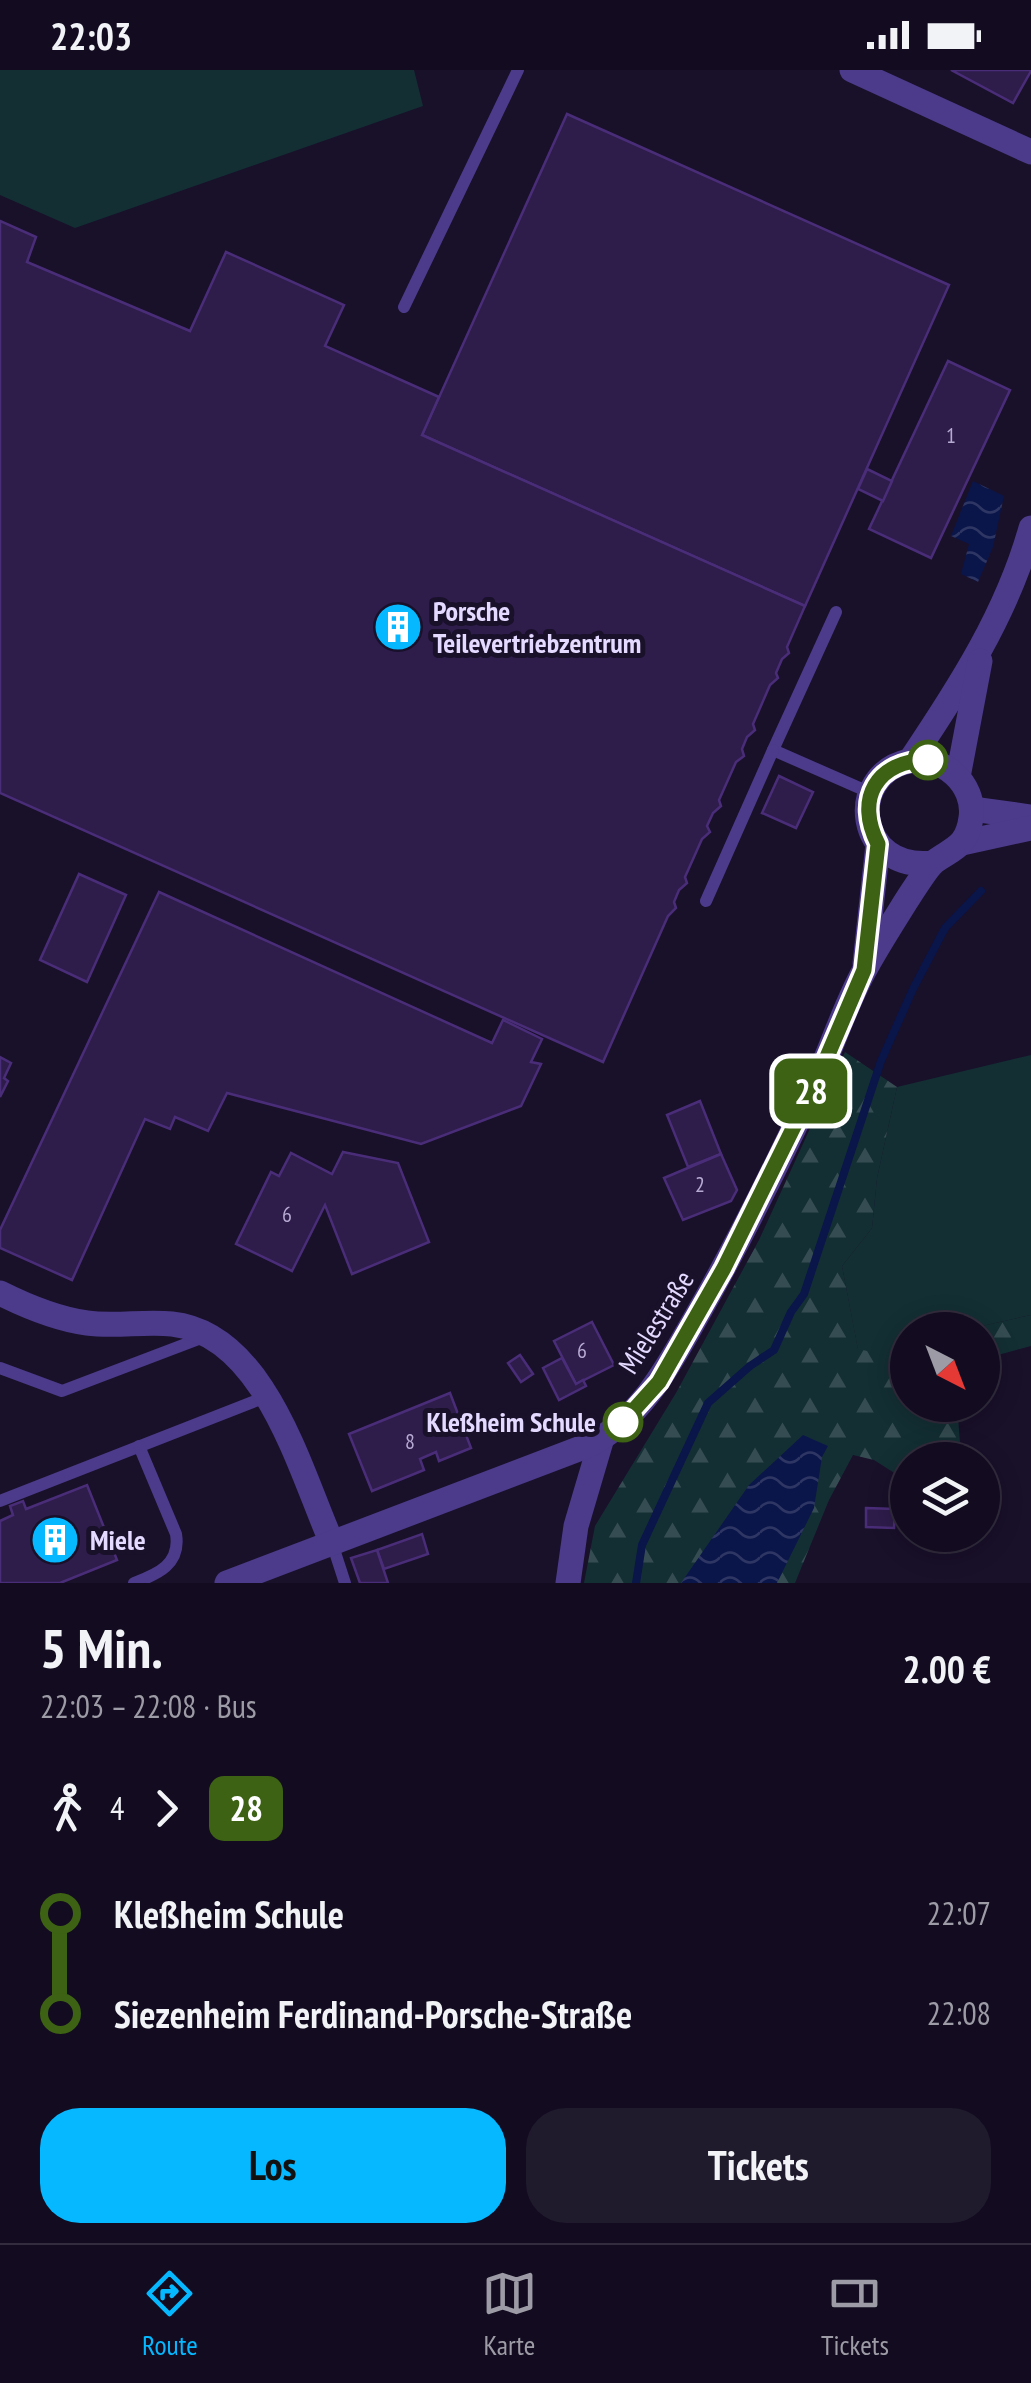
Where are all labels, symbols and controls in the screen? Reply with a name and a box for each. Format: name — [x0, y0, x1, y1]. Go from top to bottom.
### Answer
text: 22:03 — [50, 11, 132, 60]
house number: 1 — [946, 421, 956, 449]
place label: Porsche Teilevertriebzentrum — [433, 592, 641, 661]
building icon: Porsche Teilevertriebzentrum — [372, 601, 424, 653]
unlabelled marker — [909, 741, 947, 779]
line badge: 28 — [766, 1058, 856, 1124]
text: 28 — [794, 1068, 828, 1114]
house number: 2 — [695, 1170, 705, 1198]
house number: 6 — [282, 1200, 292, 1228]
street label: Mielestraße — [609, 1263, 702, 1380]
north arrow — [890, 1312, 1000, 1422]
map controls — [890, 1312, 1000, 1552]
house number: 6 — [577, 1336, 587, 1364]
place label: Kleßheim Schule — [427, 1403, 596, 1440]
marker: Kleßheim Schule — [604, 1403, 642, 1441]
house number: 8 — [405, 1427, 415, 1455]
button: layers — [890, 1442, 1000, 1552]
building icon: Miele — [29, 1514, 81, 1566]
place label: Miele — [90, 1521, 146, 1558]
text: 5 Min. — [40, 1612, 163, 1683]
text: 2.00 € — [902, 1644, 991, 1693]
text: 22:03 – 22:08 · Bus — [40, 1685, 257, 1727]
icon: walk — [40, 1781, 95, 1836]
icon: forward — [139, 1781, 194, 1836]
text: 28 — [229, 1785, 263, 1831]
text: 4 — [110, 1787, 124, 1829]
text: Kleßheim Schule — [114, 1889, 344, 1938]
text: 22:07 — [927, 1892, 991, 1934]
text: Siezenheim Ferdinand-Porsche-Straße — [114, 1989, 632, 2038]
text: 22:08 — [927, 1992, 991, 2034]
button: Los — [40, 2108, 506, 2223]
button: Tickets — [526, 2108, 991, 2223]
tab: Route — [142, 2266, 198, 2363]
tab: Karte — [482, 2266, 537, 2363]
tab: Tickets — [821, 2266, 889, 2363]

